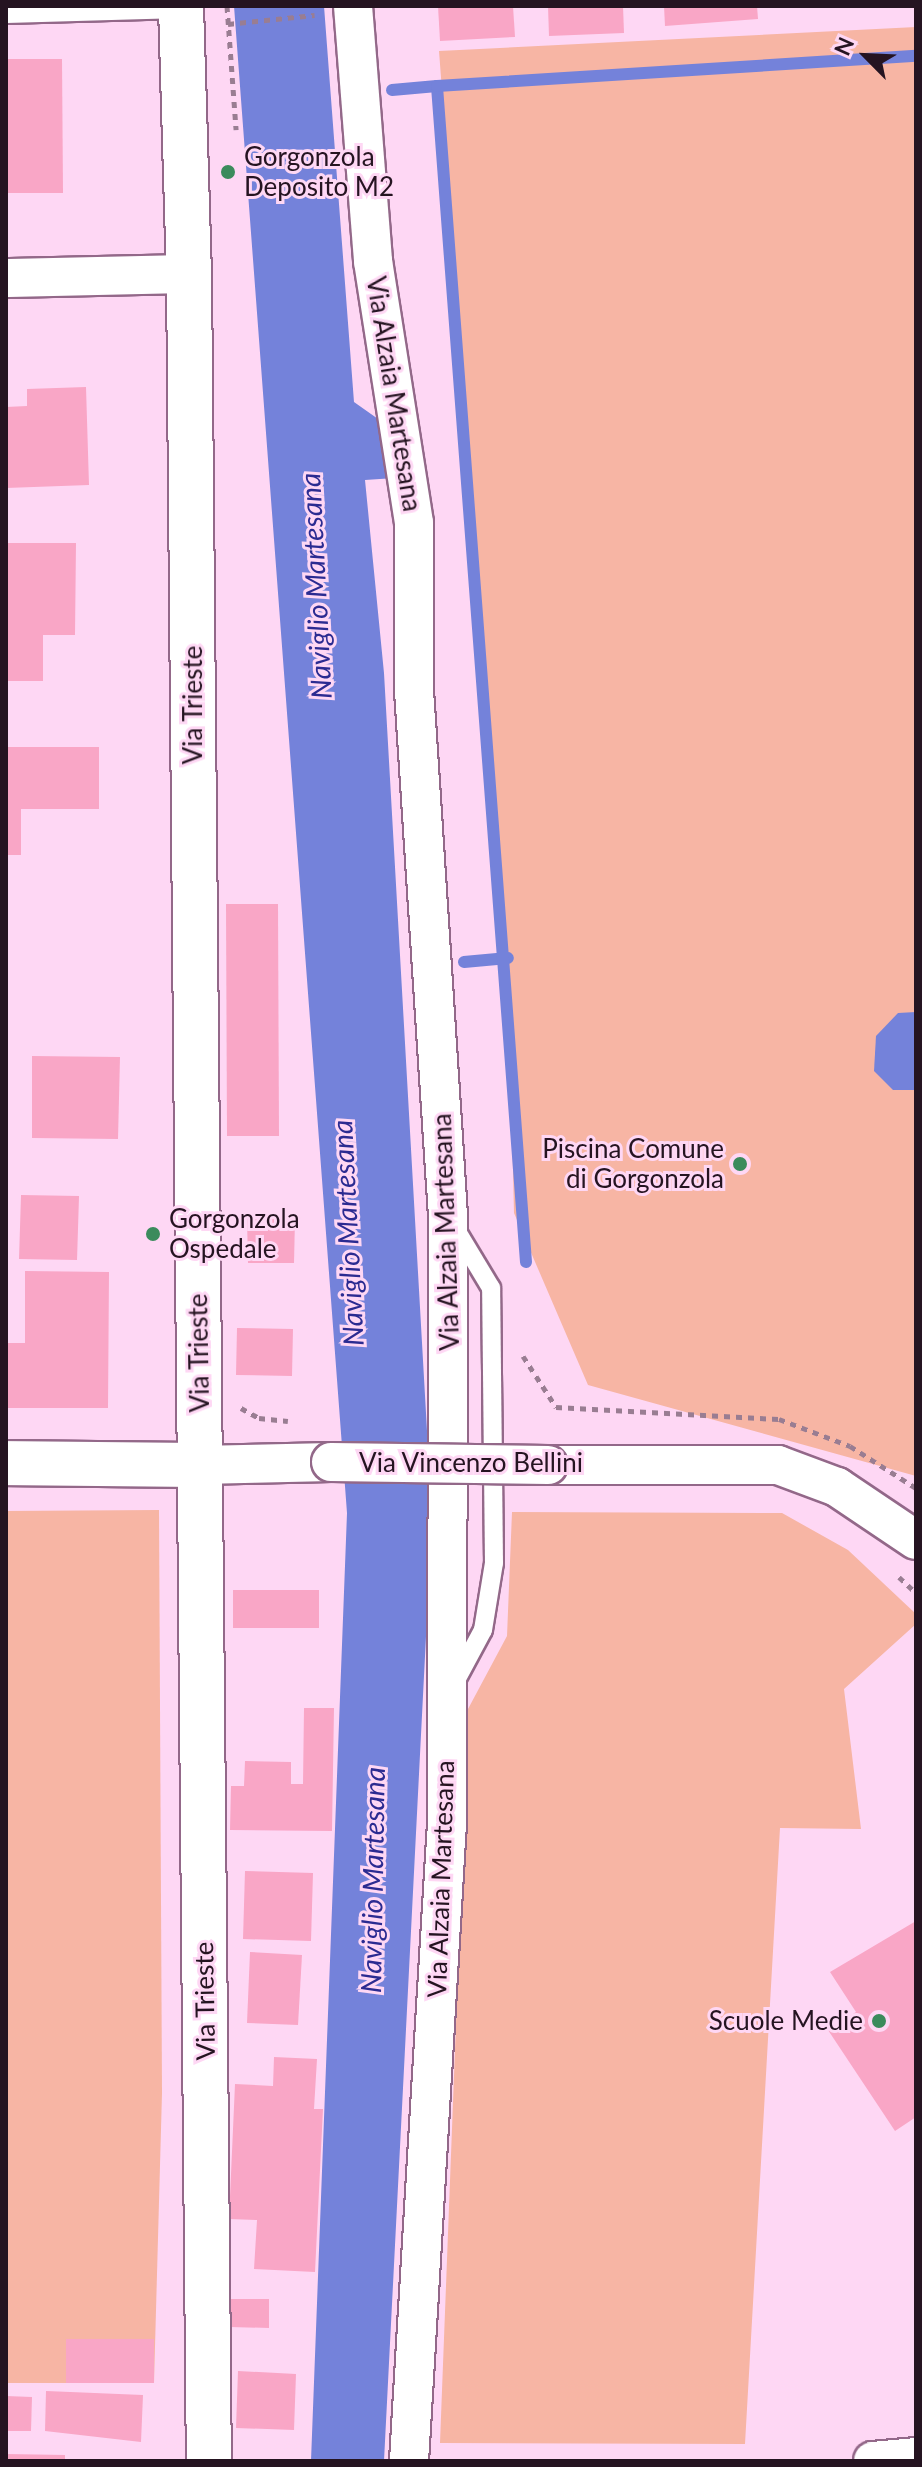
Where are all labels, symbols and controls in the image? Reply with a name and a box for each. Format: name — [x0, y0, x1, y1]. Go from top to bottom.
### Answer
north arrow — [826, 16, 906, 96]
text: N — [828, 33, 859, 59]
place label: Gorgonzola Deposito M2 — [244, 141, 394, 202]
marker: Gorgonzola Deposito M2 — [219, 163, 237, 181]
street label: Via Alzaia Martesana — [360, 274, 428, 514]
water label: Naviglio Martesana — [292, 472, 338, 700]
street label: Via Trieste — [177, 645, 209, 765]
street label: Via Alzaia Martesana — [426, 1112, 466, 1352]
water label: Naviglio Martesana — [324, 1119, 370, 1347]
place label: Piscina Comune di Gorgonzola — [542, 1133, 724, 1194]
marker: Piscina Comune di Gorgonzola — [731, 1155, 749, 1173]
place label: Gorgonzola Ospedale — [169, 1203, 300, 1264]
marker: Gorgonzola Ospedale — [144, 1225, 162, 1243]
street label: Via Trieste — [182, 1293, 216, 1413]
street label: Via Vincenzo Bellini — [359, 1447, 583, 1479]
street label: Via Alzaia Martesana — [421, 1759, 461, 1999]
water label: Naviglio Martesana — [353, 1767, 391, 1993]
street label: Via Trieste — [188, 1941, 222, 2061]
place label: Scuole Medie — [709, 2005, 863, 2037]
marker: Scuole Medie — [870, 2012, 888, 2030]

